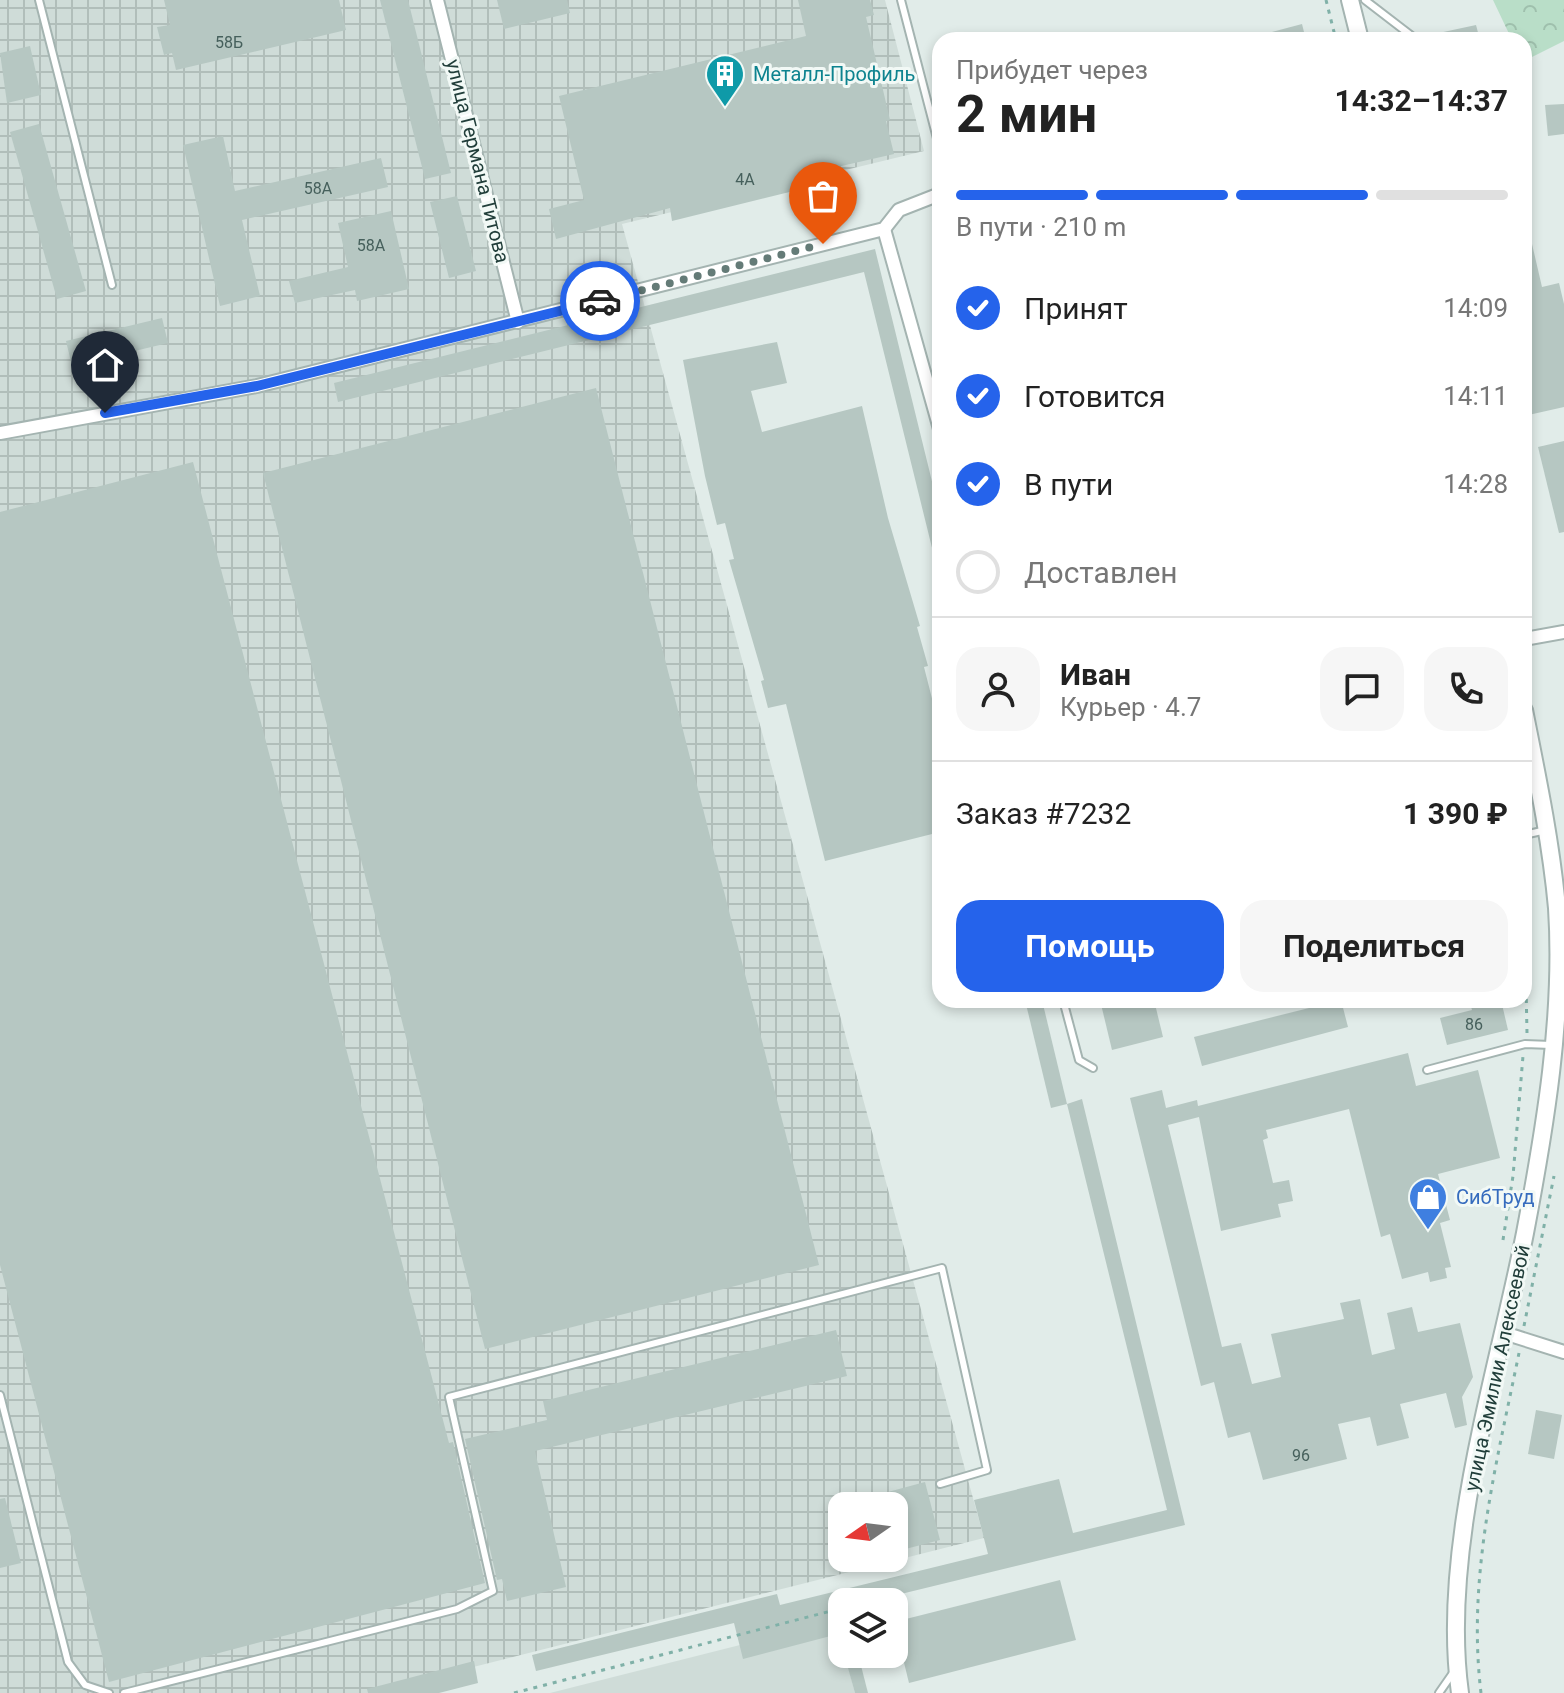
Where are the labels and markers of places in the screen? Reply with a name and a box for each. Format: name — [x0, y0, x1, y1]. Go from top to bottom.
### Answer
building icon: Металл-Профиль — [704, 53, 746, 108]
place label: Металл-Профиль — [753, 62, 915, 86]
pin — [789, 162, 857, 244]
pin — [71, 331, 139, 413]
shop icon: СибТруд — [1407, 1176, 1449, 1231]
place label: СибТруд — [1456, 1185, 1535, 1209]

